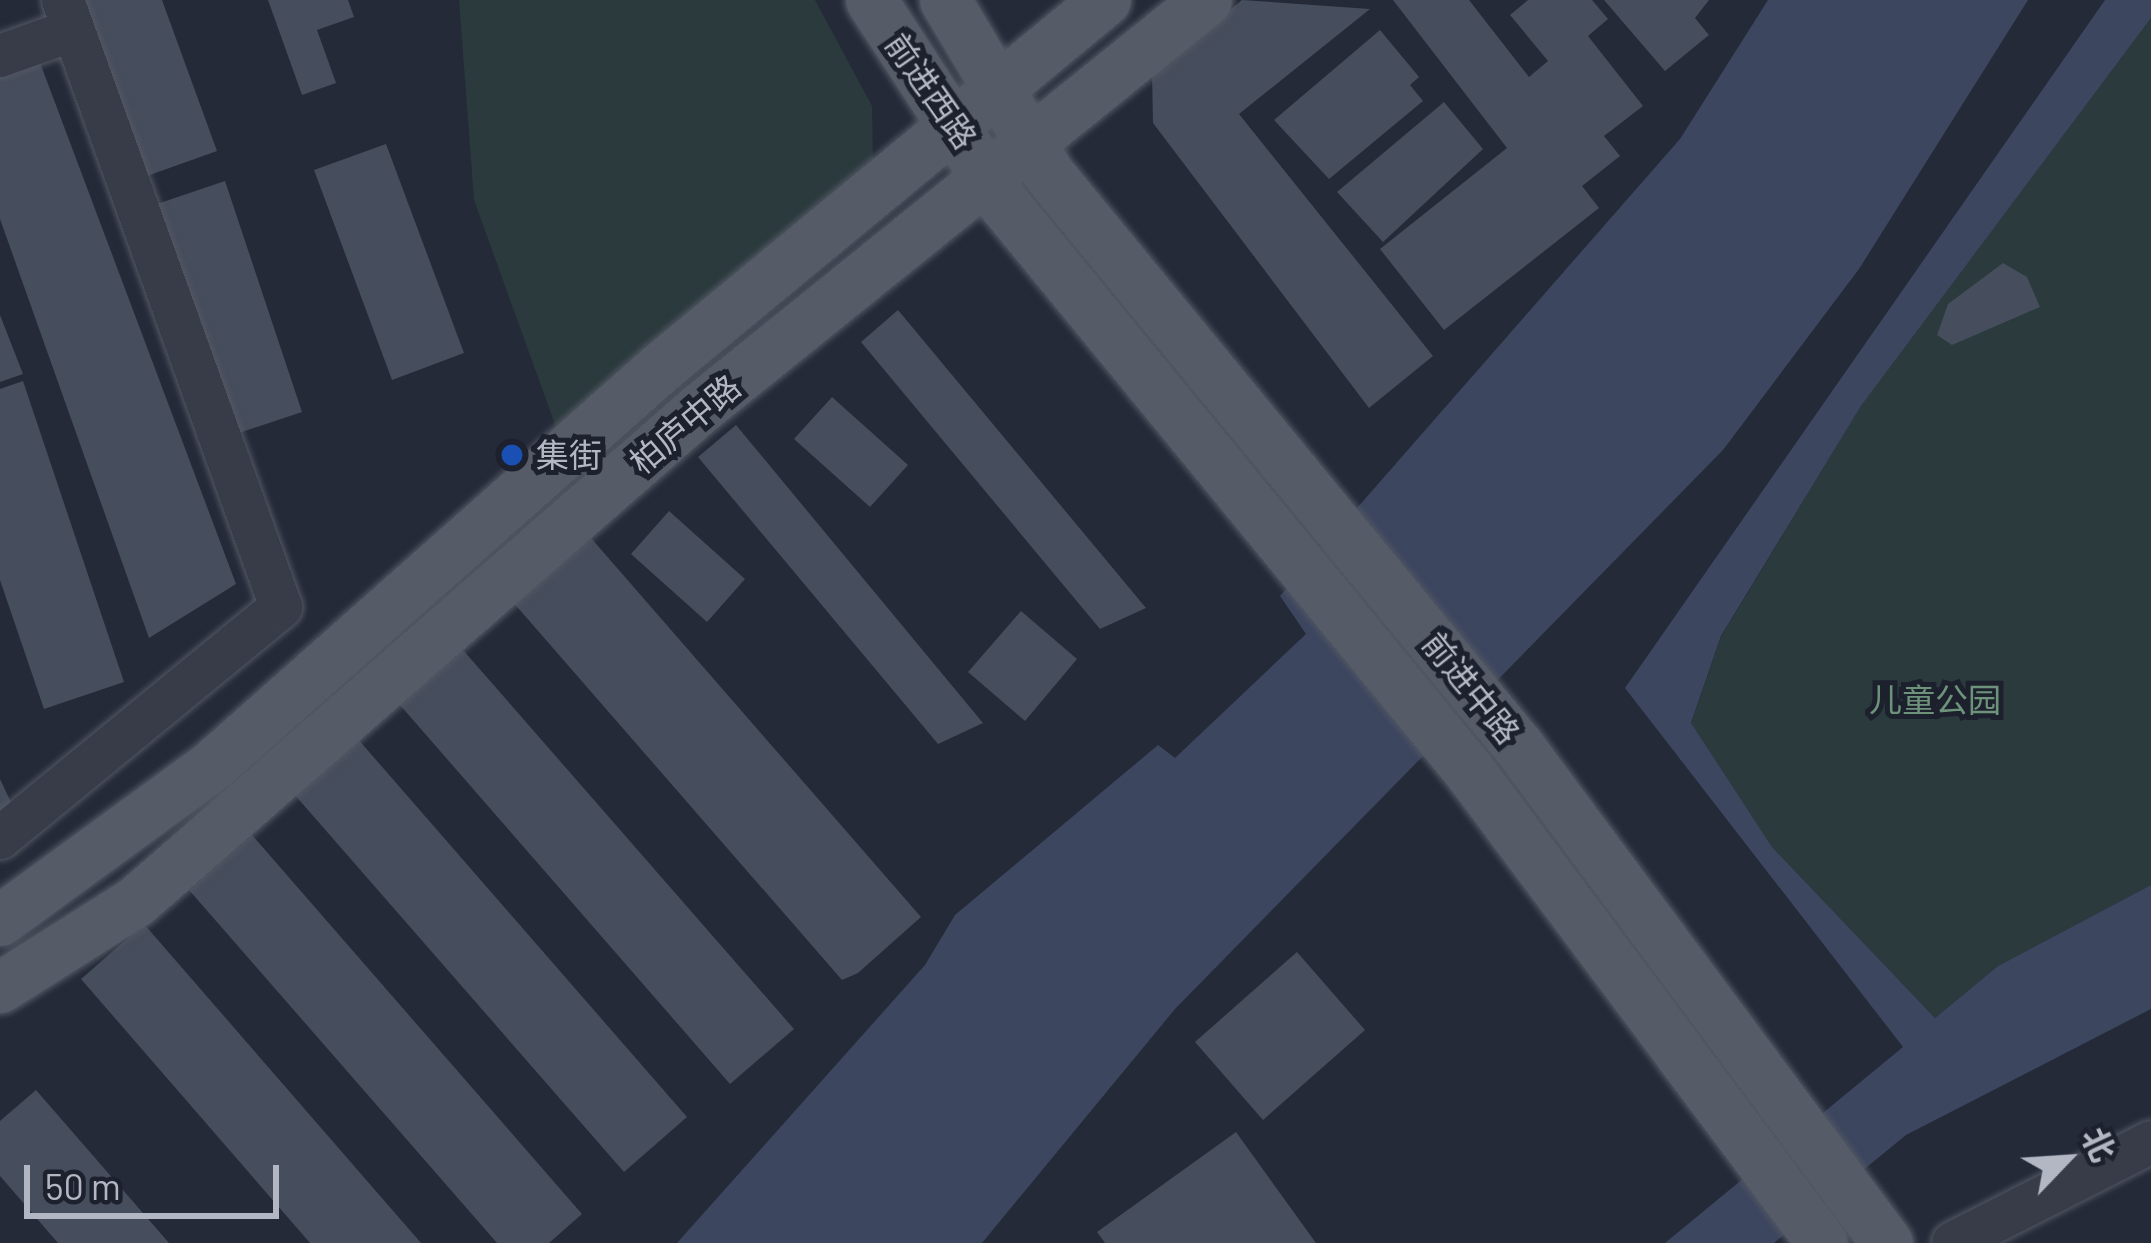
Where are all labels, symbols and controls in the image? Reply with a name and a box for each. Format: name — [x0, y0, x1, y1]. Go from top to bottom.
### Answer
street label: 前进西路 — [877, 26, 985, 156]
street label: 柏庐中路 — [622, 366, 748, 482]
place label: 集街 — [536, 435, 602, 475]
marker: 集街 — [499, 442, 525, 468]
street label: 前进中路 — [1414, 624, 1528, 752]
park label: 儿童公园 — [1869, 680, 2001, 720]
north arrow — [2007, 1099, 2127, 1219]
text: 北 — [2075, 1120, 2125, 1167]
scale bar — [30, 1141, 285, 1215]
text: 50 m — [45, 1164, 121, 1207]

